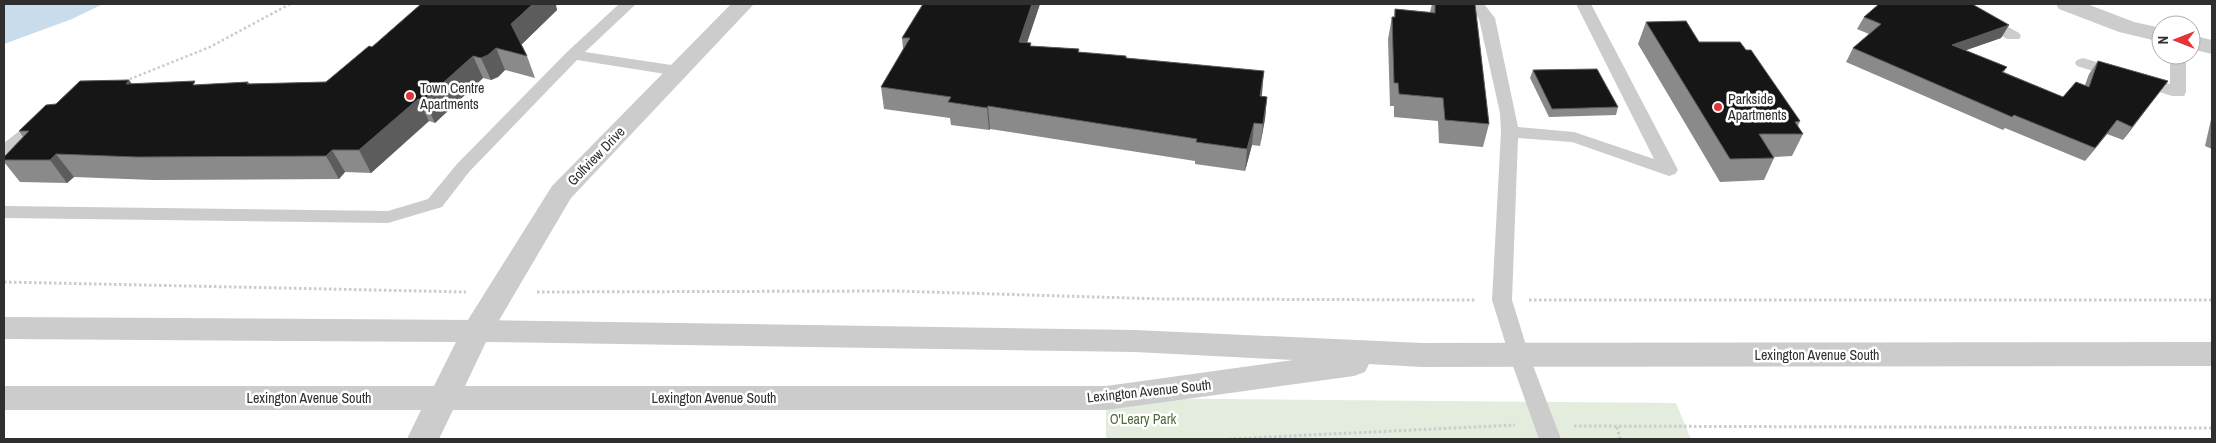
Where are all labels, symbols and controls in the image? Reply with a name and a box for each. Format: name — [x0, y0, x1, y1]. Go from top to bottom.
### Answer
north arrow — [2151, 15, 2201, 65]
text: N — [2154, 36, 2172, 44]
place label: Town Centre Apartments — [419, 79, 484, 113]
marker: Town Centre Apartments — [404, 90, 416, 102]
place label: Parkside Apartments — [1727, 90, 1787, 124]
marker: Parkside Apartments — [1712, 101, 1724, 113]
street label: Golfview Drive — [563, 123, 629, 189]
street label: Lexington Avenue South — [1755, 346, 1879, 364]
street label: Lexington Avenue South — [1086, 376, 1212, 406]
street label: Lexington Avenue South — [247, 389, 371, 407]
street label: Lexington Avenue South — [652, 389, 776, 407]
park label: O'Leary Park — [1110, 410, 1177, 428]

